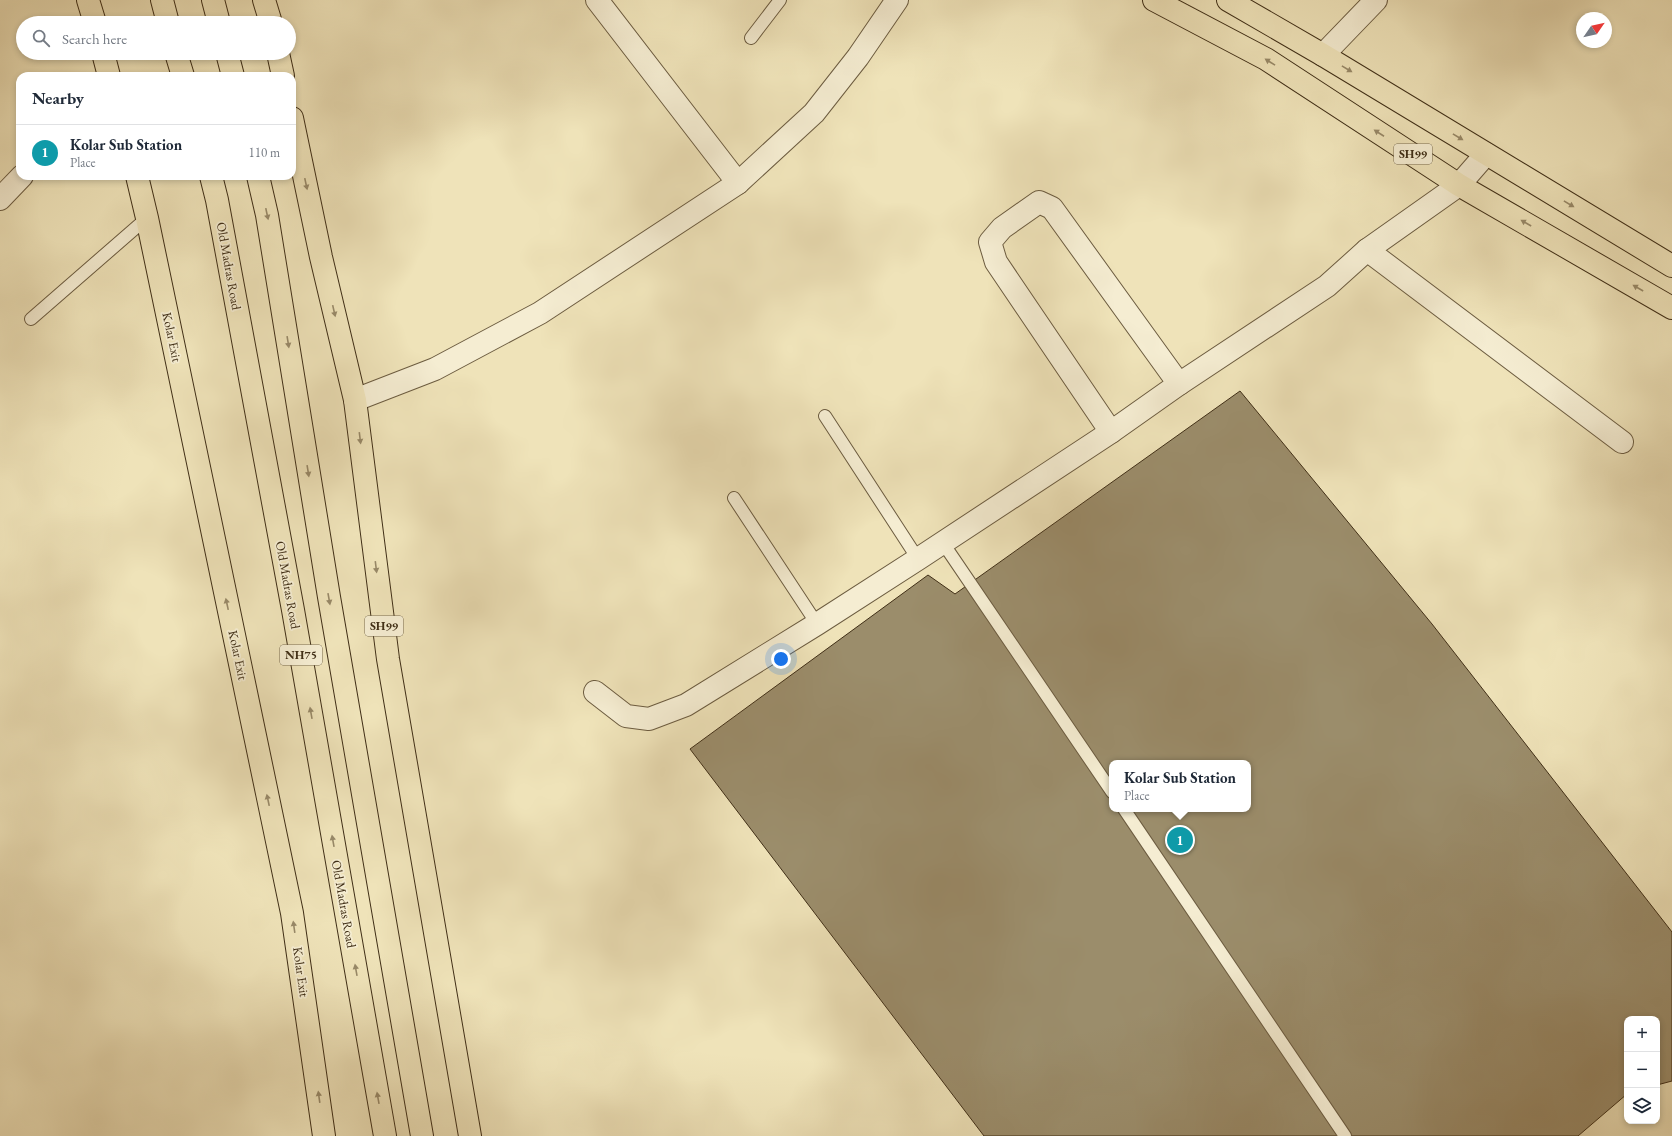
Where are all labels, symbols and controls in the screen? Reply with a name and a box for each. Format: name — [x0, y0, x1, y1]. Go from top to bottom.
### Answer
north arrow — [1576, 12, 1612, 48]
search box — [16, 16, 296, 60]
icon: search — [30, 27, 52, 49]
text: Search here — [62, 29, 127, 48]
one-way arrow — [1265, 58, 1276, 66]
one-way arrow — [1341, 66, 1353, 73]
text: Nearby — [32, 87, 84, 109]
one-way arrow — [1374, 129, 1385, 136]
one-way arrow — [1452, 133, 1464, 140]
text: Kolar Sub Station — [70, 135, 182, 154]
text: 1 — [42, 144, 48, 161]
text: 110 m — [249, 144, 280, 161]
road number: SH99 — [1394, 144, 1432, 164]
text: Place — [70, 154, 96, 171]
one-way arrow — [303, 178, 309, 190]
one-way arrow — [1563, 201, 1575, 208]
one-way arrow — [264, 208, 270, 220]
one-way arrow — [1520, 220, 1532, 227]
street label: Old Madras Road — [213, 221, 245, 312]
one-way arrow — [1632, 285, 1644, 292]
one-way arrow — [331, 305, 337, 317]
street label: Kolar Exit — [158, 311, 186, 363]
one-way arrow — [285, 336, 291, 348]
one-way arrow — [357, 432, 363, 444]
one-way arrow — [306, 464, 312, 477]
street label: Old Madras Road — [272, 540, 304, 631]
one-way arrow — [373, 561, 379, 573]
one-way arrow — [326, 593, 332, 605]
one-way arrow — [224, 598, 230, 610]
road number: SH99 — [365, 616, 403, 636]
street label: Kolar Exit — [224, 629, 252, 681]
road number: NH75 — [280, 645, 322, 665]
your location — [771, 649, 791, 669]
one-way arrow — [308, 707, 314, 720]
popup — [1109, 760, 1251, 812]
text: Kolar Sub Station — [1124, 768, 1236, 787]
text: Place — [1124, 787, 1150, 804]
one-way arrow — [265, 794, 271, 806]
pin: 1 — [1167, 825, 1193, 855]
one-way arrow — [330, 835, 336, 848]
street label: Old Madras Road — [328, 859, 360, 950]
one-way arrow — [291, 921, 297, 933]
street label: Kolar Exit — [289, 946, 313, 998]
one-way arrow — [353, 963, 359, 976]
map controls — [1624, 1016, 1660, 1124]
button: + — [1624, 1016, 1660, 1052]
button: − — [1624, 1052, 1660, 1088]
button: layers — [1624, 1088, 1660, 1124]
one-way arrow — [316, 1091, 322, 1103]
one-way arrow — [375, 1091, 381, 1104]

